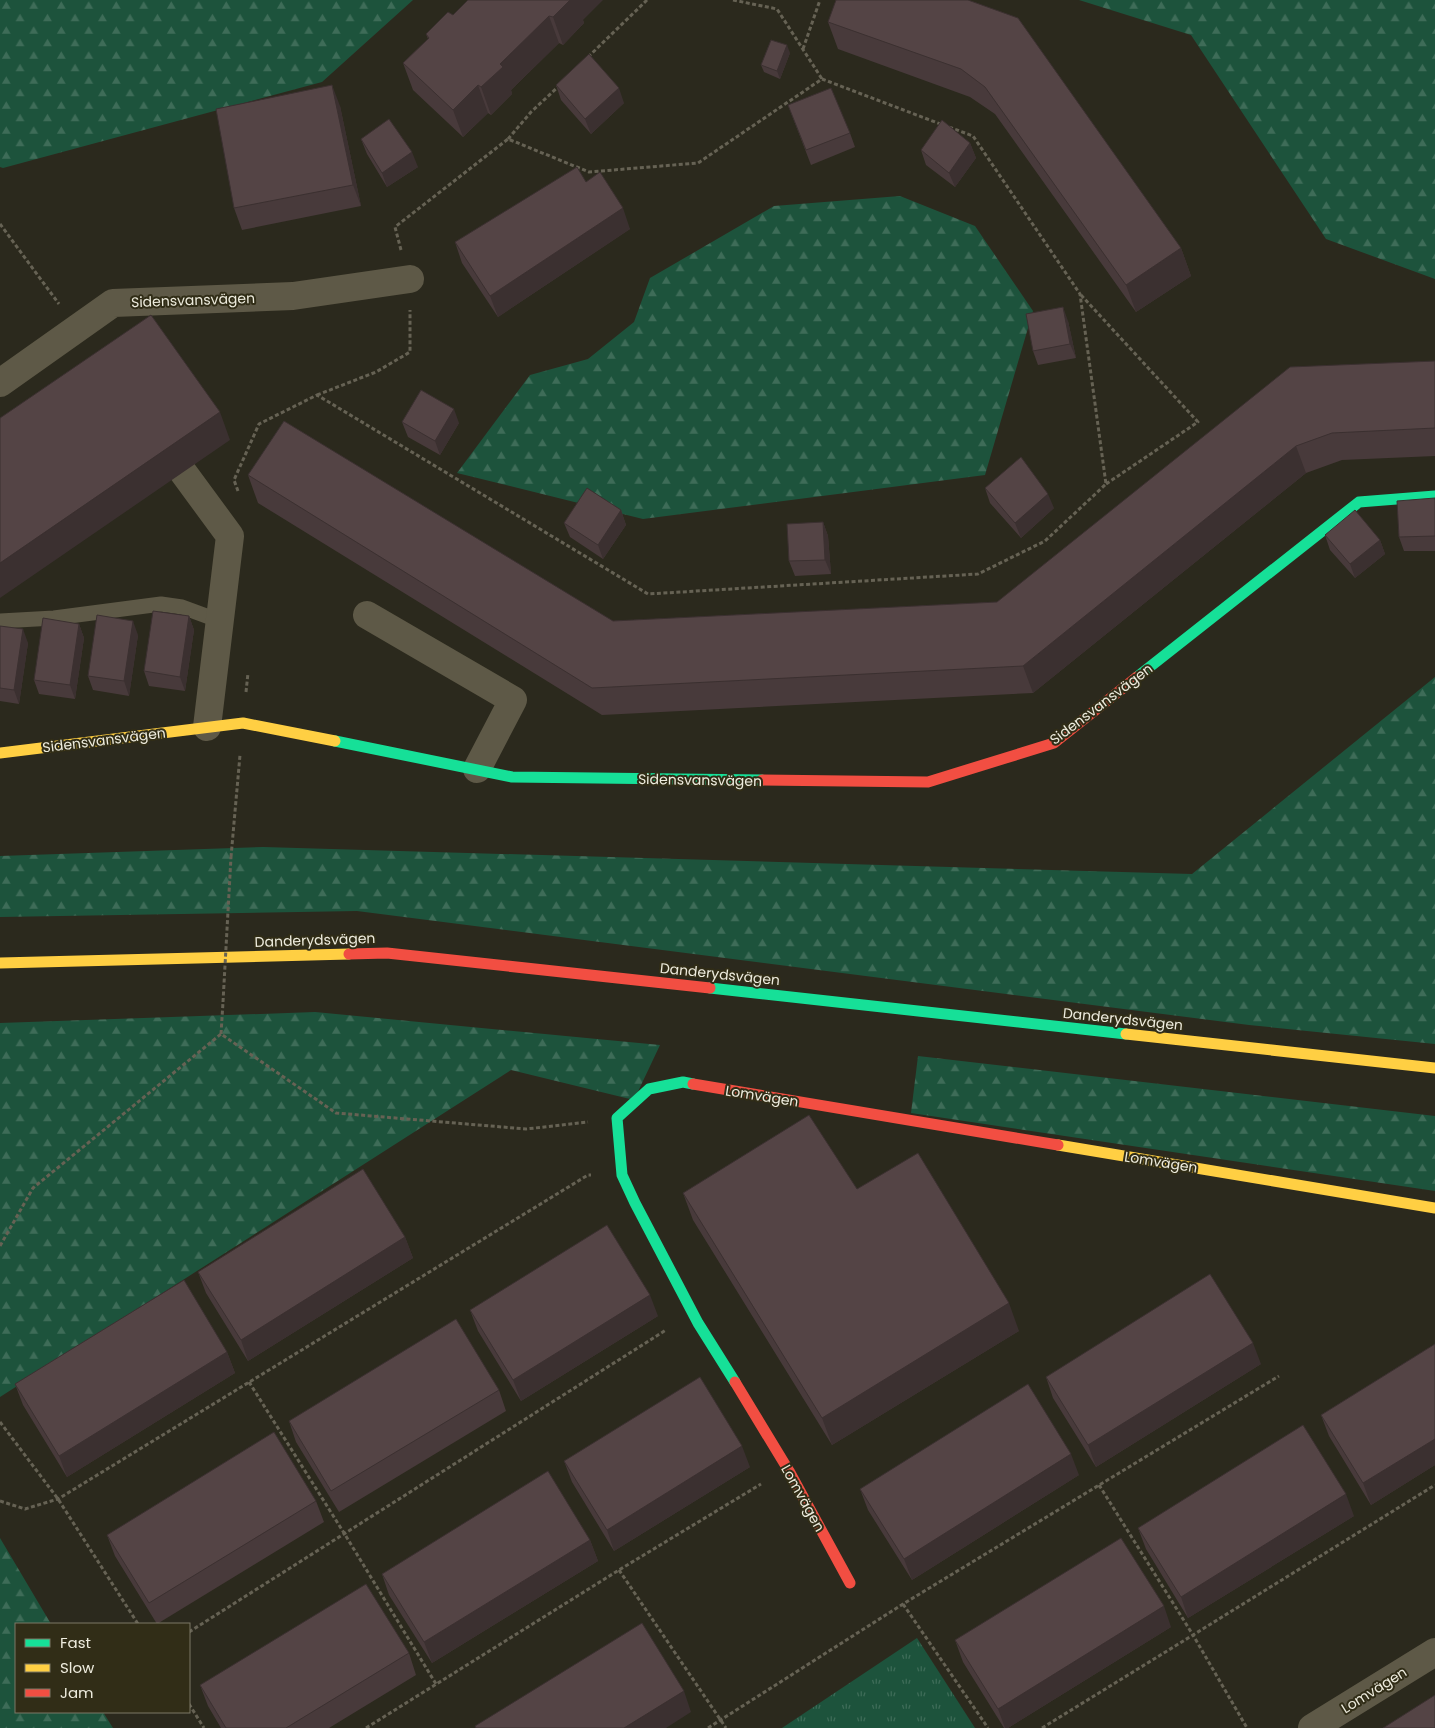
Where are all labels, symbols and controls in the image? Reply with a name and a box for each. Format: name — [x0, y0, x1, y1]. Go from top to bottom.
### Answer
street label: Sidensvansvägen — [131, 288, 255, 312]
street label: Sidensvansvägen — [1045, 659, 1157, 749]
street label: Sidensvansvägen — [41, 723, 167, 757]
street label: Sidensvansvägen — [638, 769, 762, 791]
street label: Danderydsvägen — [254, 928, 376, 952]
street label: Danderydsvägen — [659, 958, 781, 990]
street label: Danderydsvägen — [1062, 1003, 1184, 1035]
street label: Lomvägen — [724, 1080, 800, 1112]
street label: Lomvägen — [1123, 1146, 1199, 1178]
street label: Lomvägen — [776, 1461, 830, 1535]
legend — [15, 1623, 190, 1713]
text: Fast — [60, 1632, 91, 1653]
text: Slow — [60, 1657, 95, 1678]
street label: Lomvägen — [1337, 1662, 1411, 1718]
text: Jam — [60, 1682, 94, 1703]

